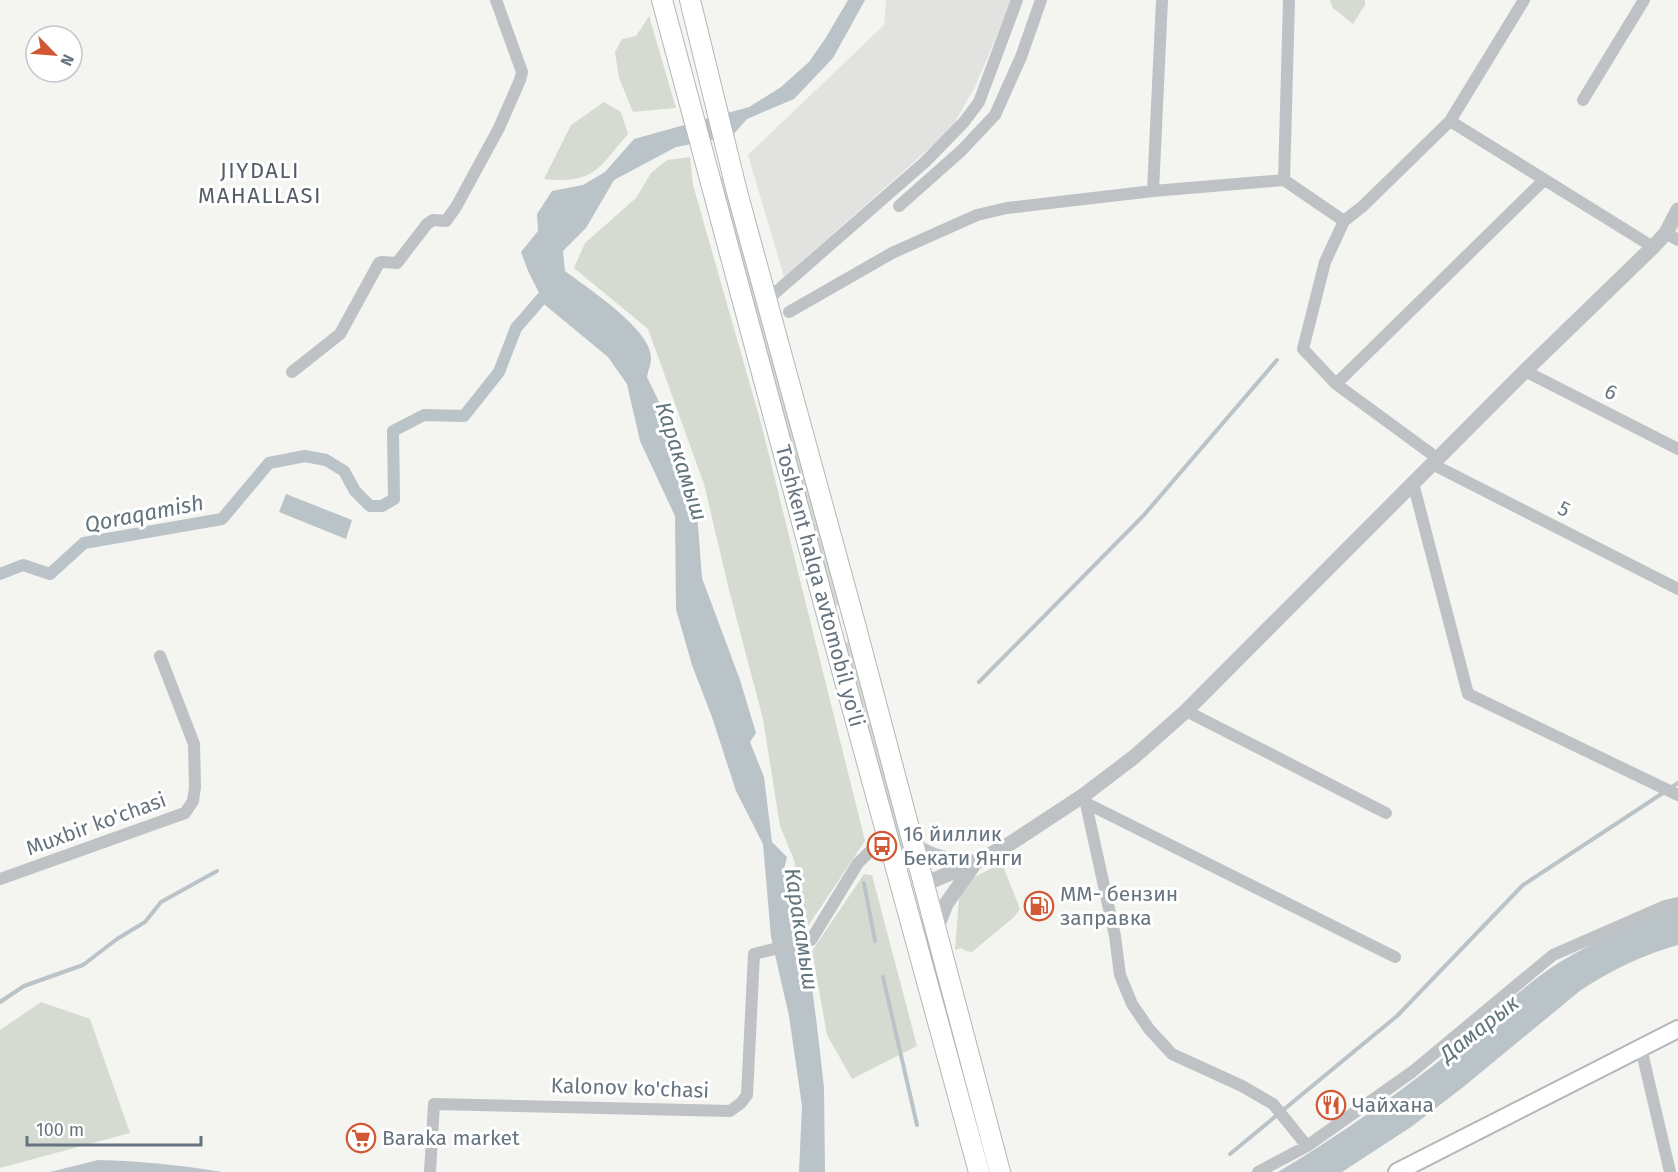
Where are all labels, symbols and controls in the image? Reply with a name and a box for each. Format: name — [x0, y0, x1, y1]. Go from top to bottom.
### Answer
north arrow — [24, 24, 84, 84]
text: N — [56, 51, 78, 69]
district label: JIYDALI MAHALLASI — [198, 157, 322, 209]
street label: 6 — [1600, 378, 1622, 406]
water label: Каракамыш — [650, 398, 713, 524]
street label: Toshkent halqa avtomobil yo'li — [770, 442, 870, 730]
water label: Qoraqamish — [82, 489, 206, 538]
street label: 5 — [1553, 495, 1575, 523]
street label: Muxbir ko'chasi — [22, 787, 170, 861]
place label: 16 йиллик Бекати Янги — [903, 821, 1023, 871]
bus stop icon: 16 йиллик Бекати Янги — [866, 830, 898, 862]
water label: Каракамыш — [778, 866, 825, 992]
place label: ММ- бензин заправка — [1060, 881, 1178, 931]
fuel station icon: ММ- бензин заправка — [1023, 890, 1055, 922]
water label: Дамарык — [1433, 989, 1525, 1069]
street label: Kalonov ko'chasi — [550, 1072, 710, 1104]
restaurant icon: Чайхана — [1315, 1089, 1347, 1121]
place label: Чайхана — [1352, 1092, 1434, 1118]
scale bar — [27, 1109, 201, 1147]
text: 100 m — [36, 1119, 84, 1141]
supermarket icon: Baraka market — [345, 1122, 377, 1154]
place label: Baraka market — [382, 1125, 520, 1151]

